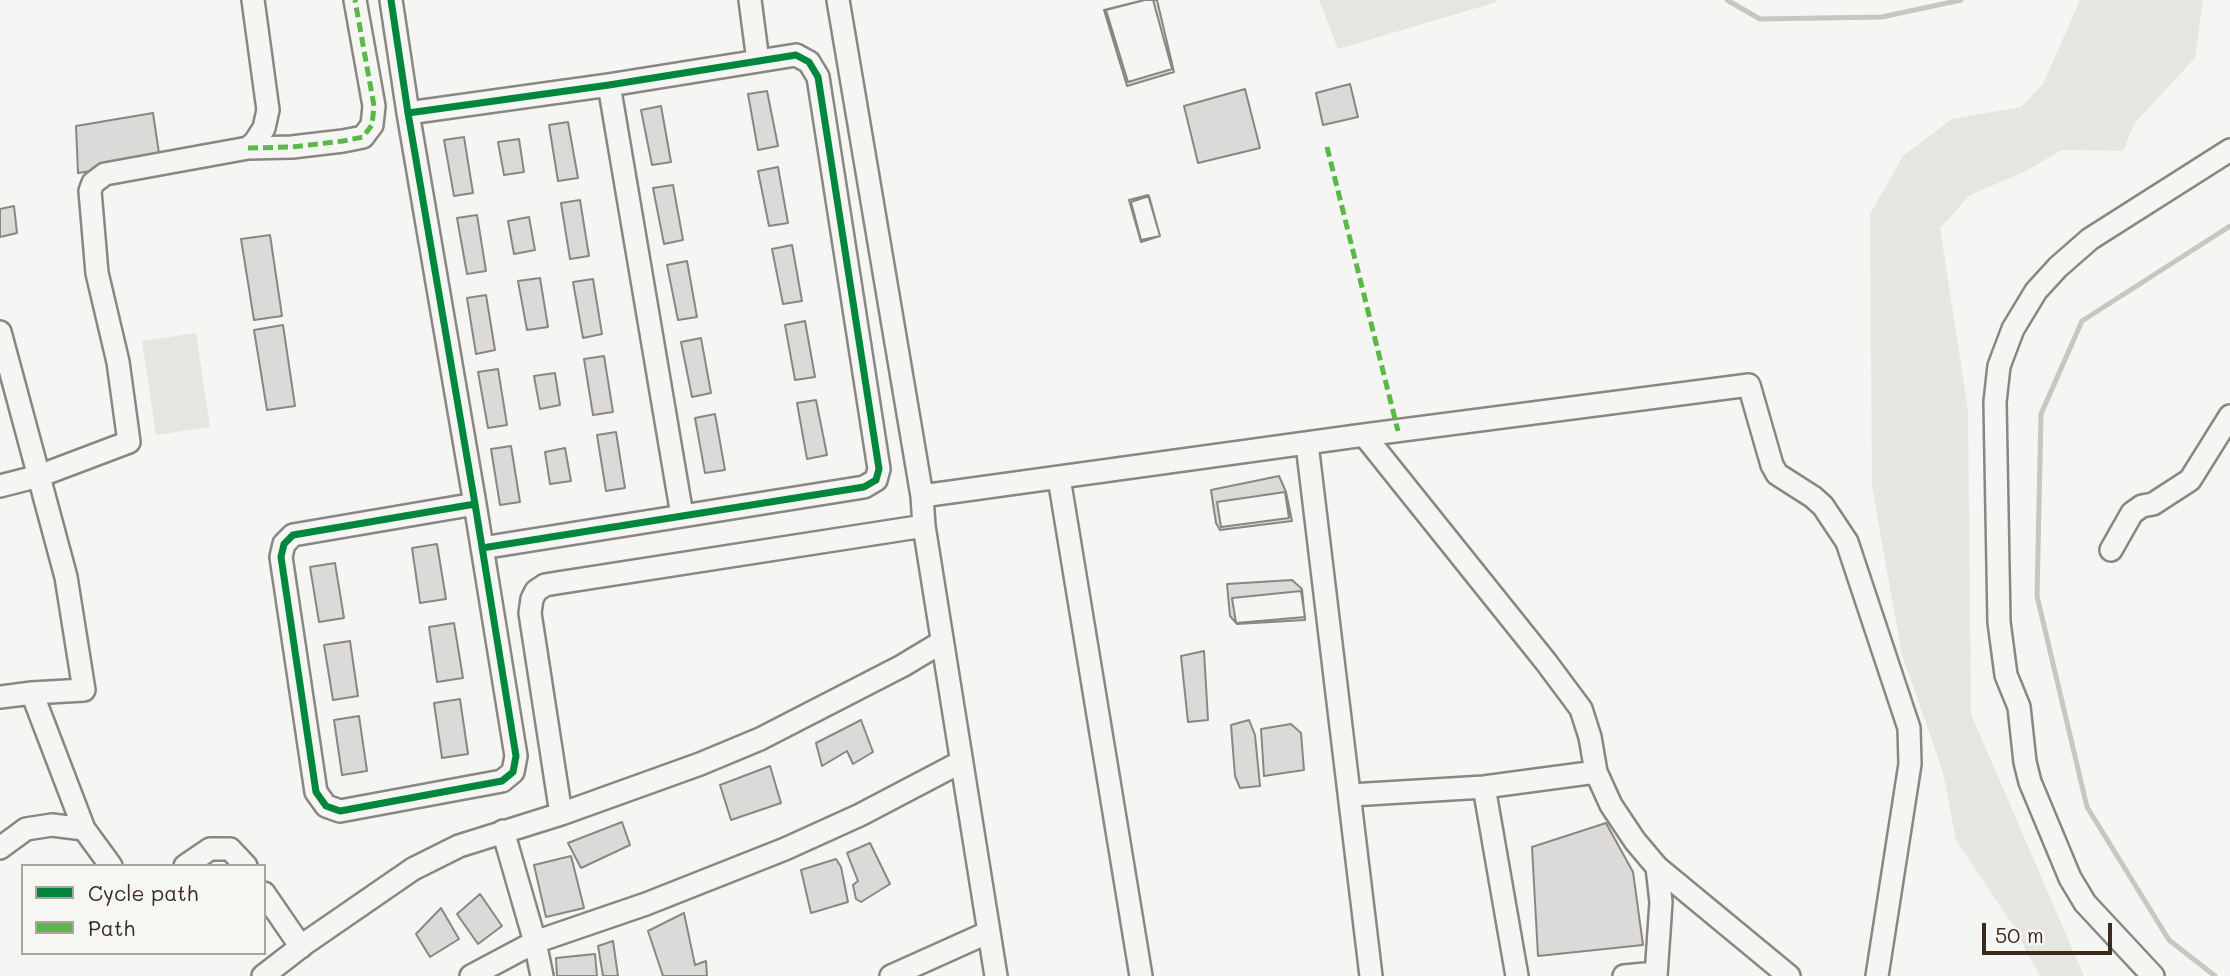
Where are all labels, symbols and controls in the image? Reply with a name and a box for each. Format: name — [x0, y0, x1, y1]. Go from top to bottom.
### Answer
legend — [21, 864, 266, 955]
text: Cycle path — [88, 879, 198, 906]
scale bar — [1985, 909, 2114, 953]
text: Path — [88, 914, 135, 941]
text: 50 m — [1995, 921, 2044, 948]

